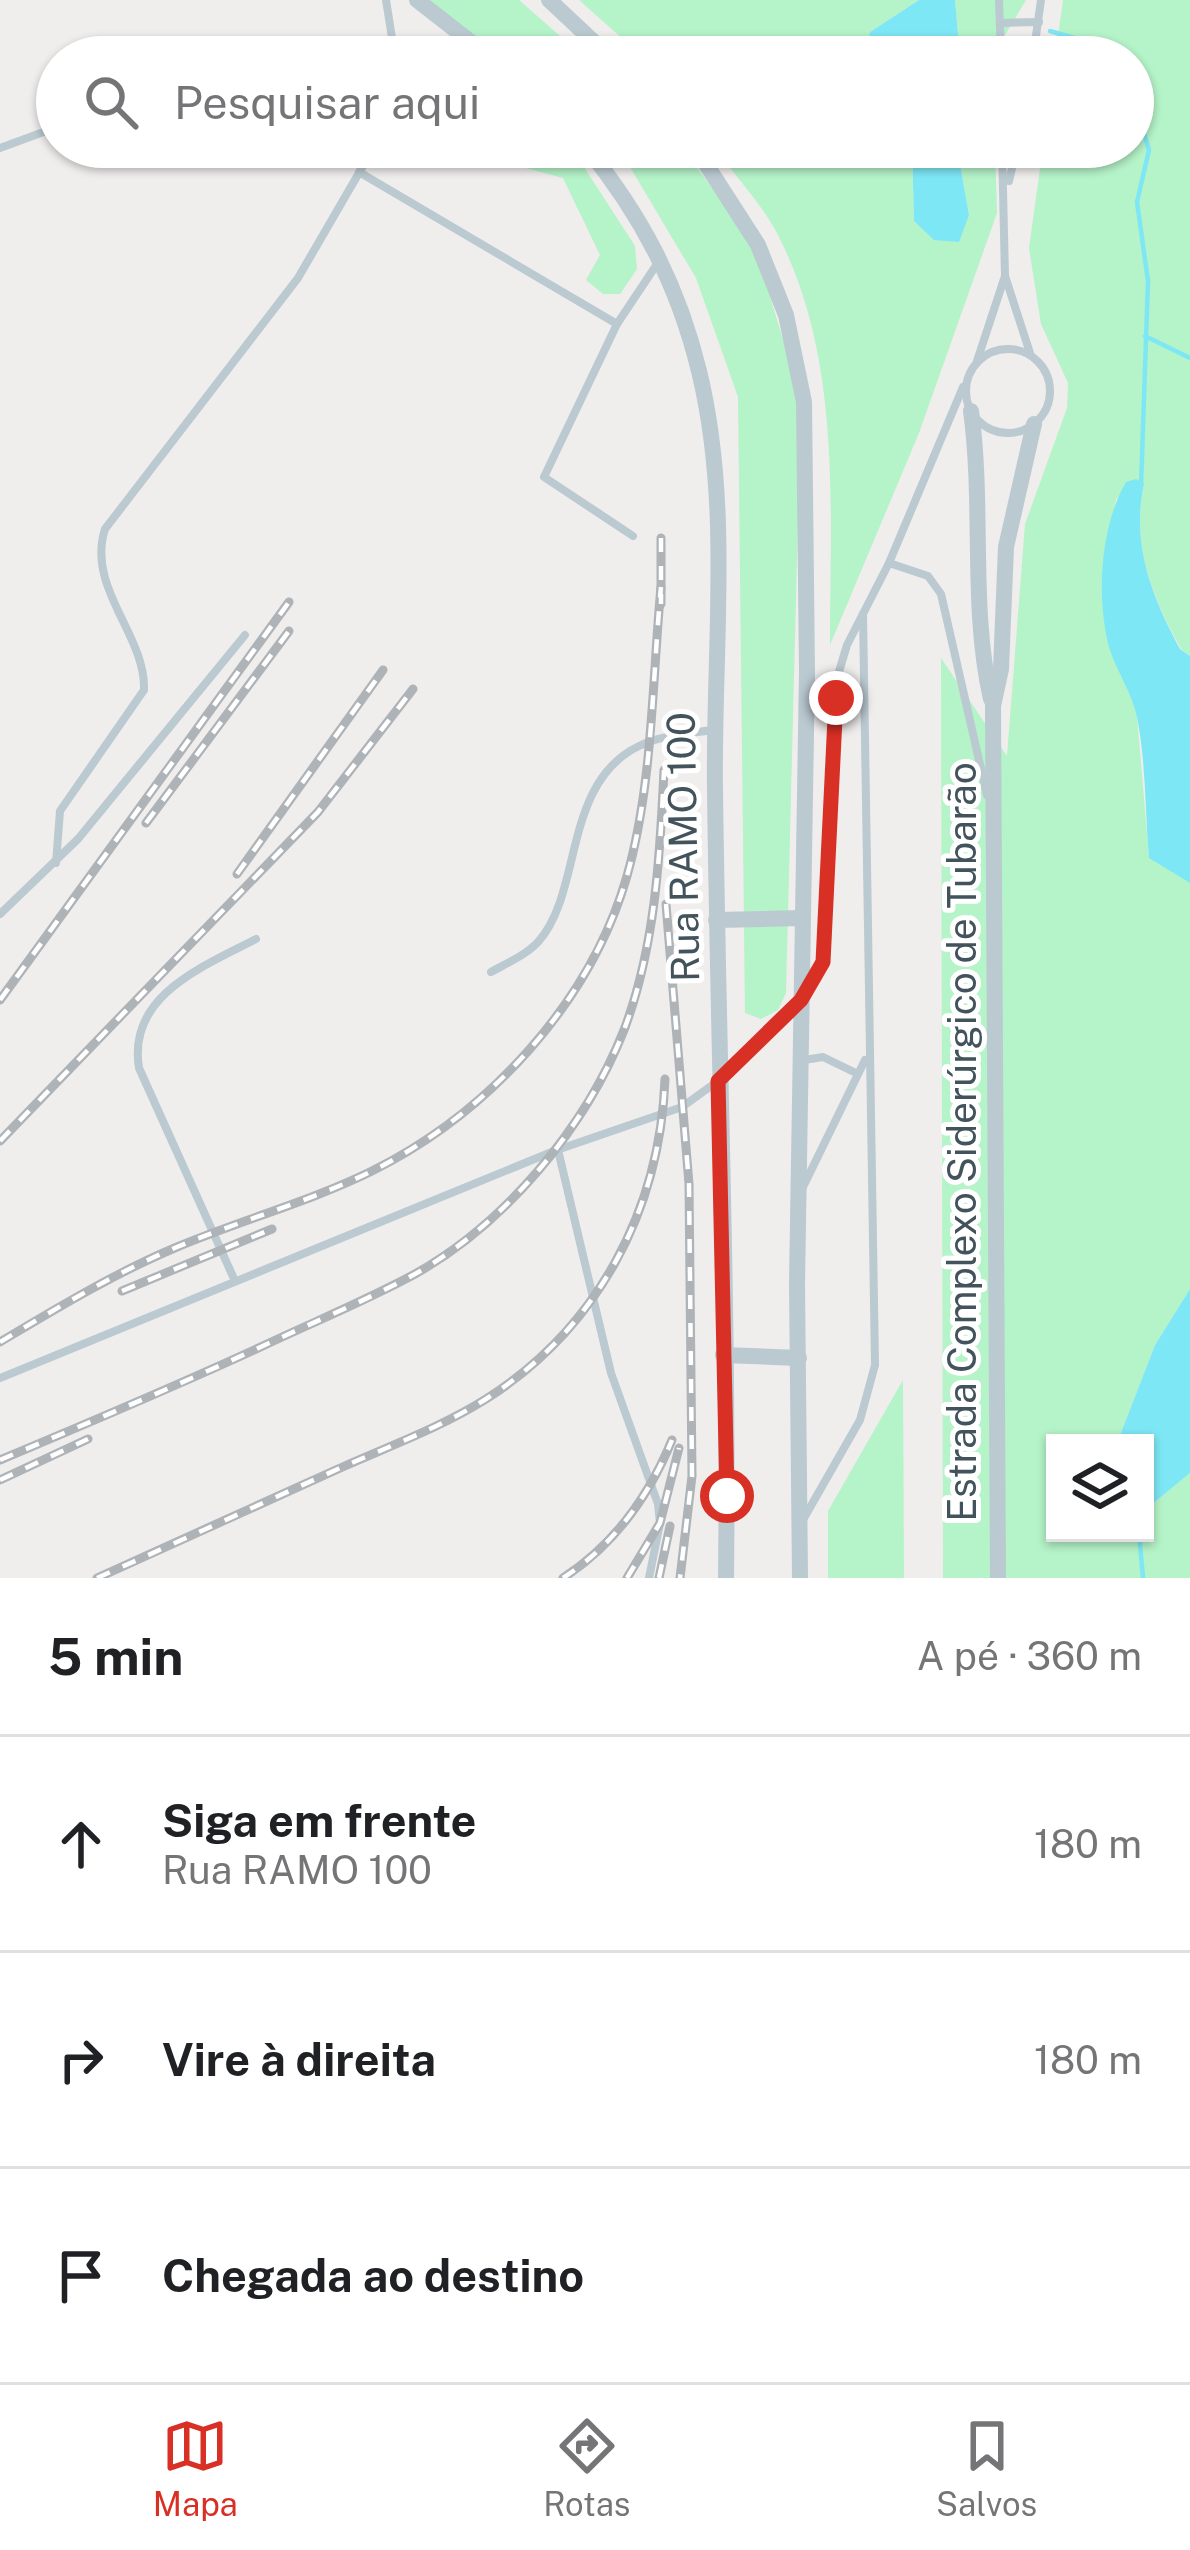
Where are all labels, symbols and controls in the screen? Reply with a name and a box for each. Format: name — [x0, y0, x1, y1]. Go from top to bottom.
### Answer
search box — [36, 36, 1154, 168]
icon: search — [78, 69, 144, 135]
text: Pesquisar aqui — [174, 76, 480, 129]
route end — [809, 671, 863, 725]
street label: Rua RAMO 100 — [658, 712, 708, 982]
street label: Estrada Complexo Siderúrgico de Tubarão — [939, 762, 985, 1522]
map controls — [1046, 1434, 1154, 1542]
button: layers — [1046, 1434, 1154, 1542]
route start — [700, 1469, 754, 1523]
text: 5 min — [48, 1627, 184, 1686]
text: A pé · 360 m — [917, 1633, 1142, 1679]
text: Siga em frente — [162, 1794, 476, 1847]
icon: ahead — [48, 1811, 114, 1877]
text: 180 m — [1034, 1821, 1142, 1867]
text: Rua RAMO 100 — [162, 1847, 432, 1893]
icon: right — [48, 2027, 114, 2093]
text: Vire à direita — [162, 2033, 436, 2086]
text: 180 m — [1034, 2037, 1142, 2083]
icon: arrive — [48, 2243, 114, 2309]
text: Chegada ao destino — [162, 2249, 584, 2302]
tab: Mapa — [153, 2413, 238, 2523]
tab: Rotas — [543, 2413, 631, 2523]
tab: Salvos — [936, 2413, 1037, 2523]

